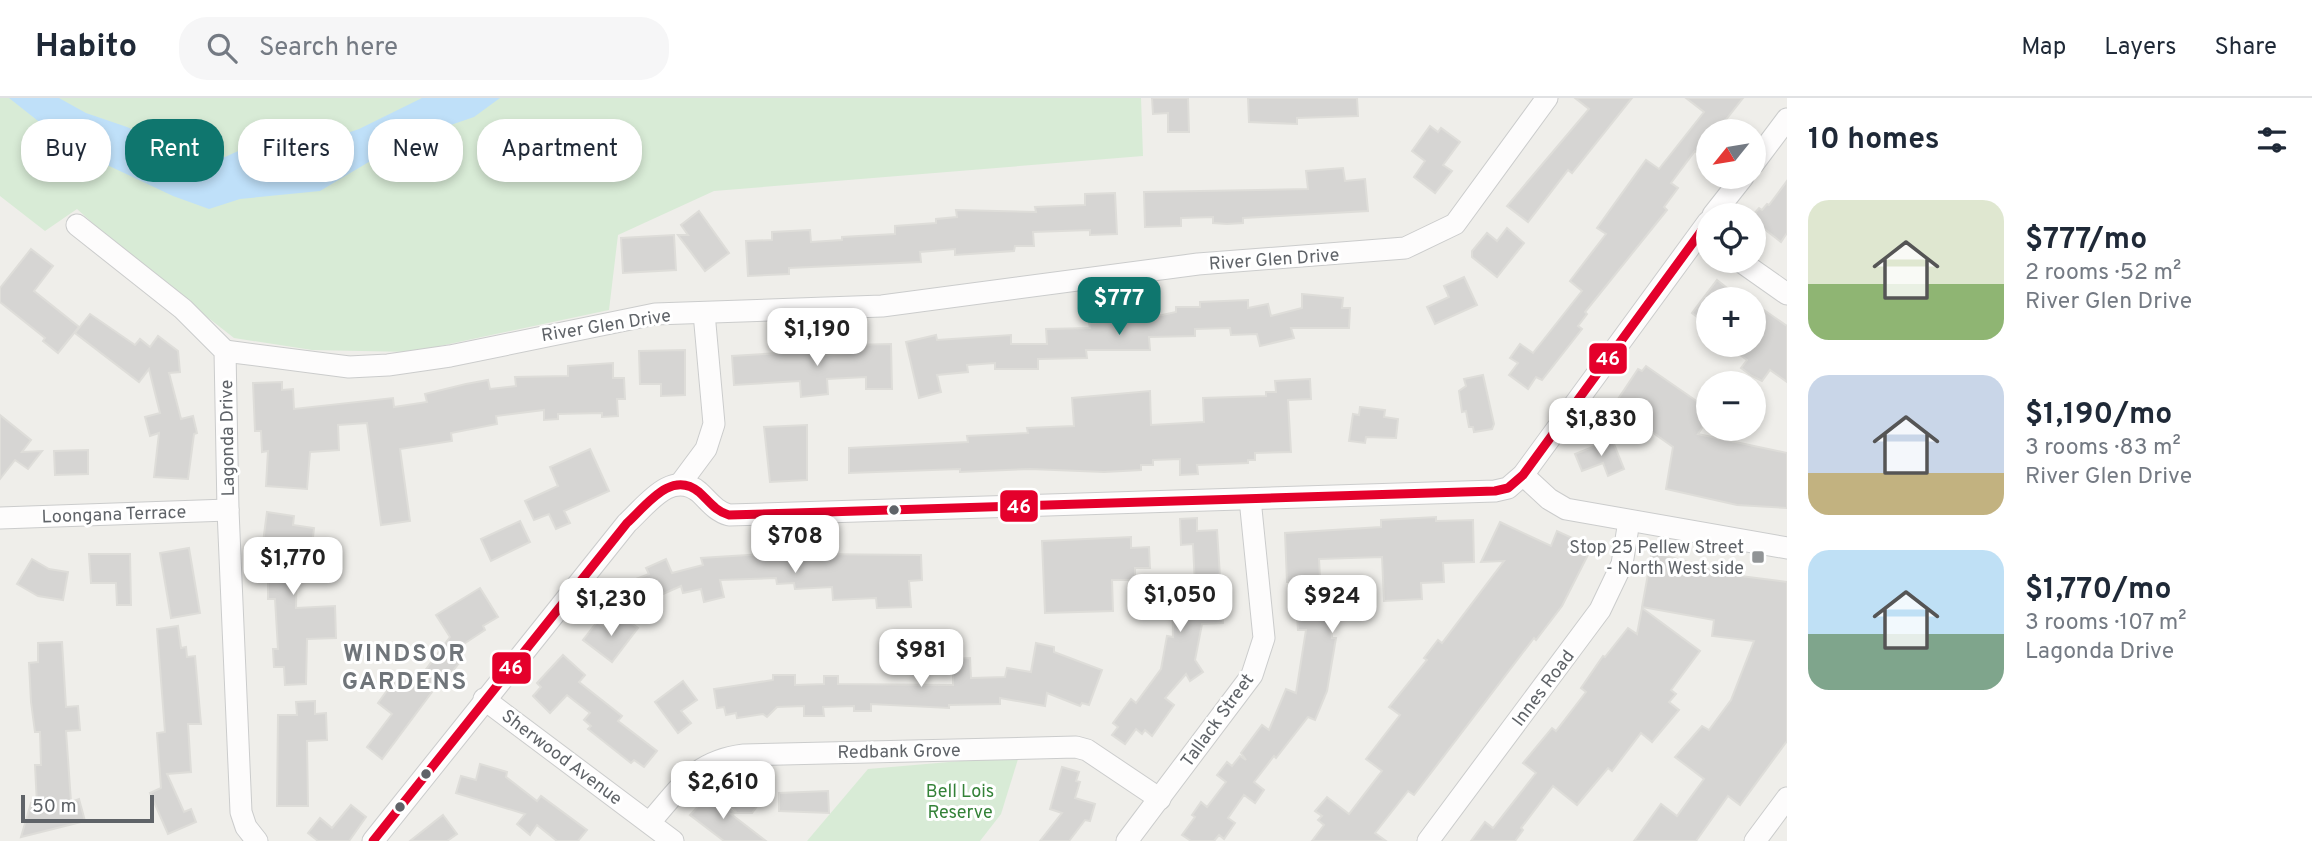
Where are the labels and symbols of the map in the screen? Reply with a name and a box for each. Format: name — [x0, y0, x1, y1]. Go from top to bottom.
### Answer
north arrow — [1696, 119, 1766, 189]
street label: River Glen Drive — [1208, 244, 1340, 277]
pin: $777 — [1078, 278, 1160, 337]
street label: River Glen Drive — [540, 305, 673, 348]
pin: $1,190 — [760, 308, 874, 368]
line badge: 46 — [1588, 342, 1628, 375]
text: 46 — [1596, 348, 1620, 372]
street label: Lagonda Drive — [216, 379, 241, 497]
pin: $1,830 — [1544, 398, 1658, 458]
line badge: 46 — [999, 489, 1039, 523]
text: 46 — [1007, 496, 1031, 520]
street label: Loongana Terrace — [41, 501, 187, 530]
unlabelled marker — [887, 503, 901, 517]
pin: $708 — [754, 516, 836, 575]
place label: Stop 25 Pellew Street - North West side — [1569, 537, 1744, 581]
pin: $1,770 — [236, 538, 350, 597]
marker: Stop 25 Pellew Street - North West side — [1750, 549, 1766, 565]
pin: $1,050 — [1123, 574, 1237, 634]
pin: $924 — [1291, 575, 1373, 635]
pin: $1,230 — [554, 578, 668, 638]
pin: $981 — [880, 630, 962, 689]
district label: WINDSOR GARDENS — [342, 640, 468, 698]
street label: Innes Road — [1508, 646, 1580, 732]
line badge: 46 — [491, 651, 532, 685]
text: 46 — [499, 657, 523, 681]
street label: Tallack Street — [1176, 669, 1260, 772]
street label: Sherwood Avenue — [496, 705, 626, 811]
street label: Redbank Grove — [837, 740, 961, 765]
pin: $2,610 — [666, 762, 780, 821]
unlabelled marker — [419, 767, 433, 781]
park label: Bell Lois Reserve — [926, 781, 994, 825]
scale bar — [21, 792, 154, 824]
unlabelled marker — [393, 800, 407, 814]

